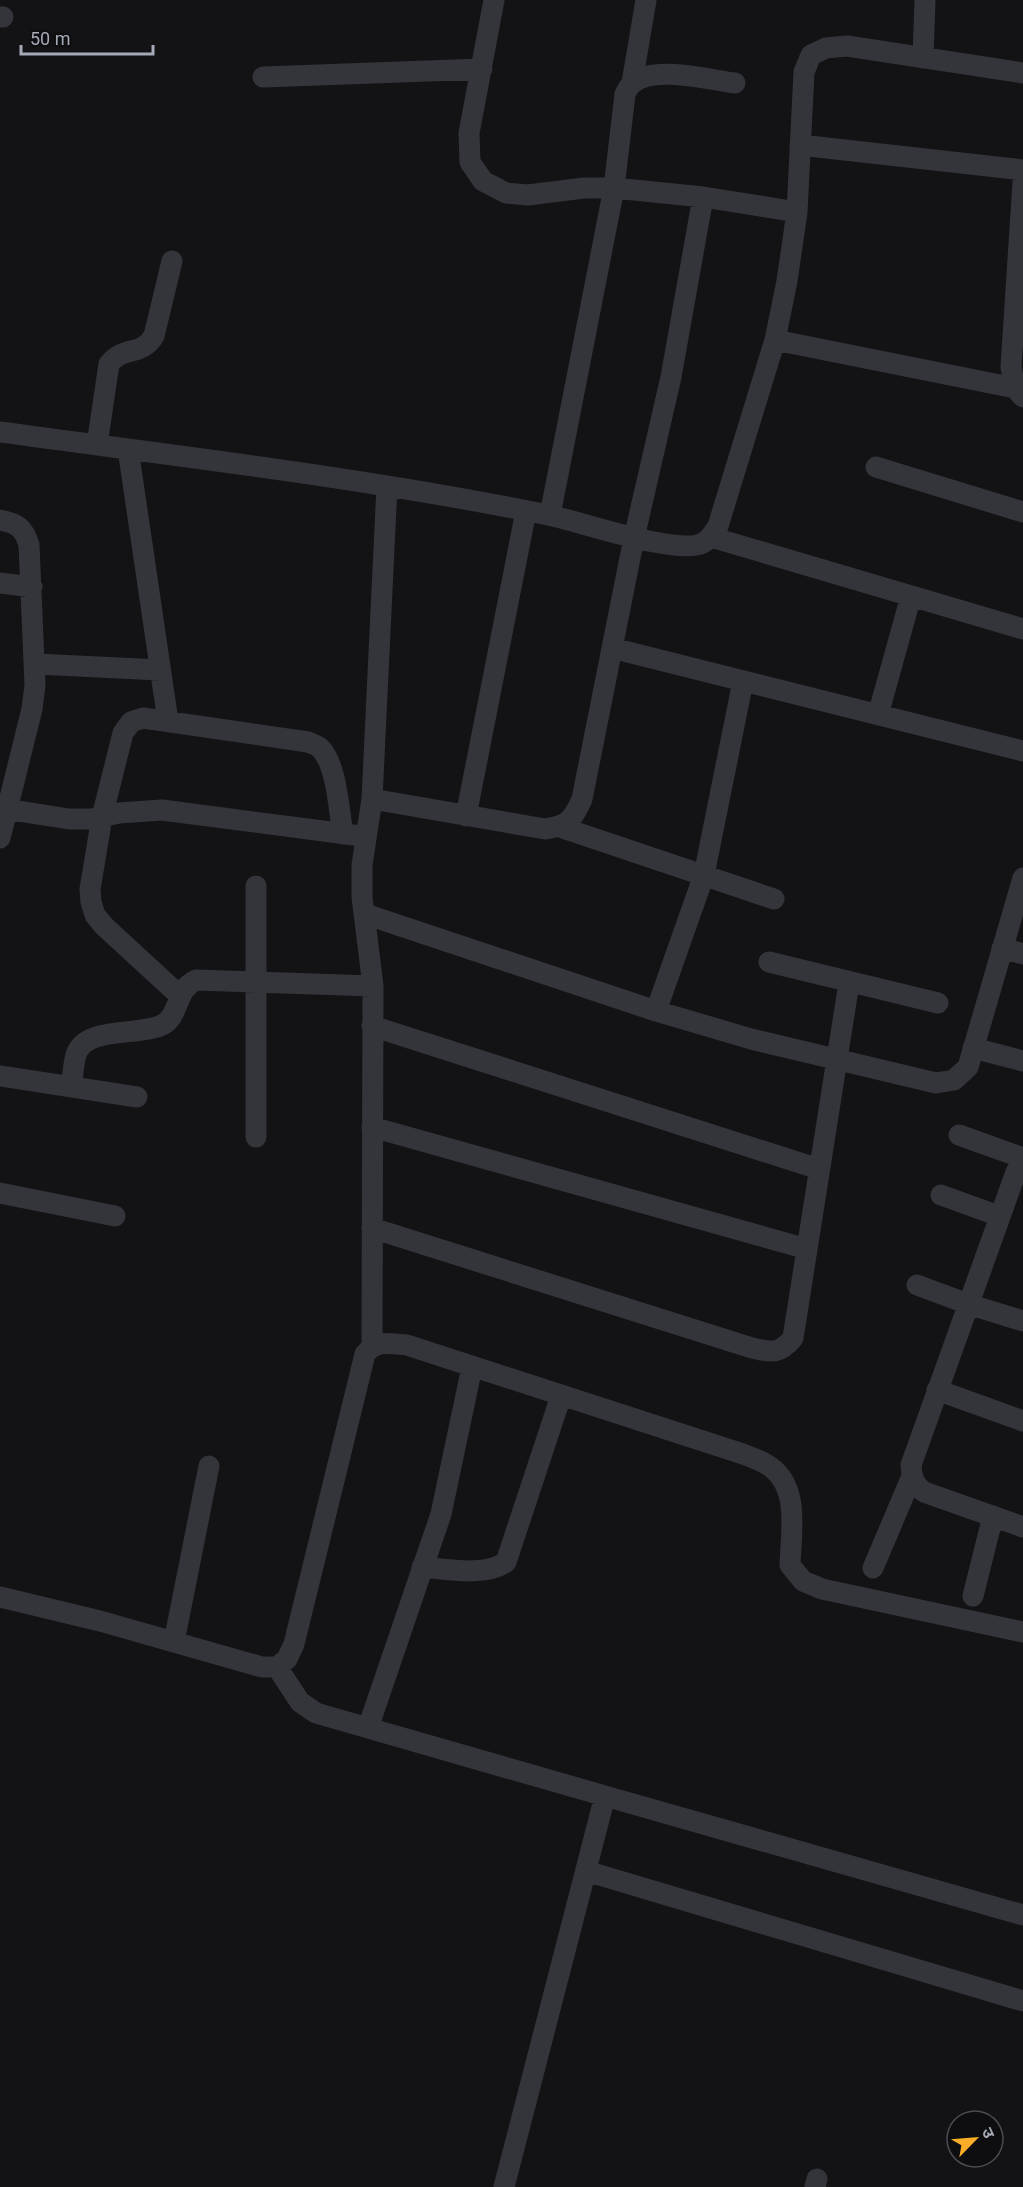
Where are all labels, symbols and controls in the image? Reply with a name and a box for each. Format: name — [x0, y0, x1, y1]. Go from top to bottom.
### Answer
scale bar — [21, 18, 153, 56]
text: 50 m — [30, 28, 70, 49]
north arrow — [945, 2109, 1005, 2169]
text: उ — [978, 2125, 999, 2142]

